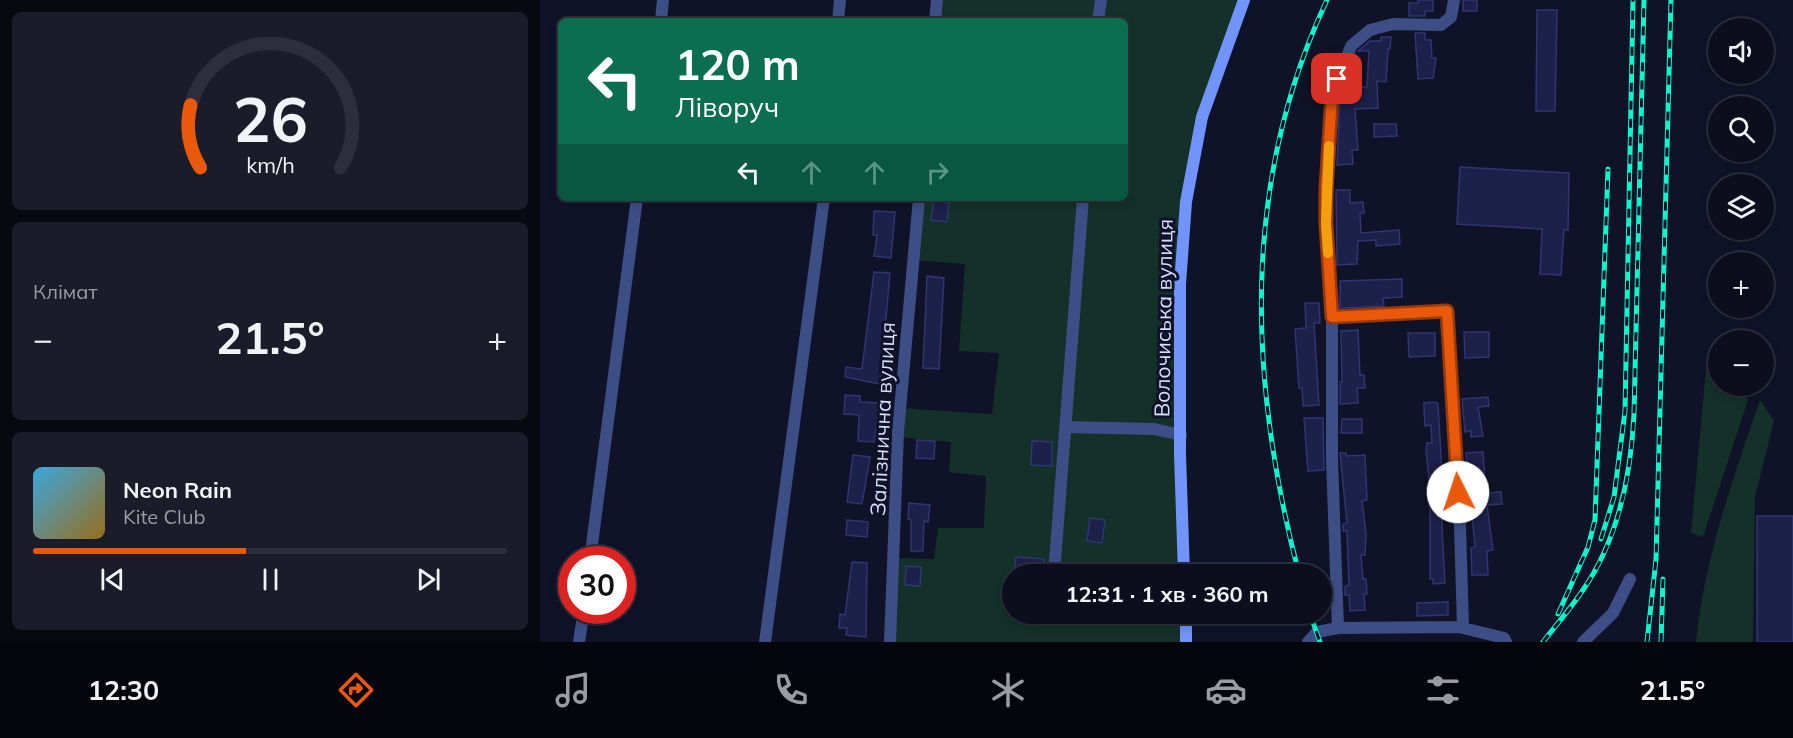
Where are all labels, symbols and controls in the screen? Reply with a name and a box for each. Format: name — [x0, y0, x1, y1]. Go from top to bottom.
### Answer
map controls — [1708, 18, 1774, 396]
button: sound — [1708, 18, 1774, 84]
text: 120 m — [675, 38, 800, 91]
icon: left — [576, 42, 654, 120]
pin — [1311, 53, 1362, 104]
icon: arrive — [1320, 62, 1353, 95]
text: 26 — [233, 79, 307, 158]
text: Ліворуч — [675, 90, 779, 124]
button: search — [1708, 96, 1774, 162]
text: km/h — [246, 151, 294, 178]
icon: left — [732, 156, 765, 189]
icon: ahead — [795, 156, 828, 189]
icon: ahead — [858, 156, 891, 189]
icon: right — [921, 156, 954, 189]
button: layers — [1708, 174, 1774, 240]
street label: Волочиська вулиця — [1148, 219, 1178, 417]
button: + — [1708, 252, 1774, 318]
text: Клімат — [33, 279, 98, 304]
text: 21.5° — [215, 309, 325, 365]
text: − — [33, 318, 53, 359]
text: + — [487, 318, 507, 359]
street label: Залізнична вулиця — [864, 321, 900, 517]
button: − — [1708, 330, 1774, 396]
position arrow — [1426, 460, 1490, 524]
text: Neon Rain — [123, 476, 232, 504]
text: Kite Club — [123, 504, 205, 529]
speed limit sign: 30 — [558, 546, 636, 624]
icon: previous — [96, 563, 129, 596]
icon: pause — [254, 563, 287, 596]
icon: next — [412, 563, 445, 596]
text: 12:31 · 1 хв · 360 m — [1065, 580, 1269, 608]
icon: directions — [335, 669, 377, 711]
icon: music — [552, 669, 594, 711]
icon: phone — [770, 669, 812, 711]
icon: climate — [987, 669, 1029, 711]
icon: car — [1205, 669, 1247, 711]
icon: filters — [1422, 669, 1464, 711]
text: 12:30 — [88, 673, 159, 707]
text: 21.5° — [1640, 673, 1705, 707]

